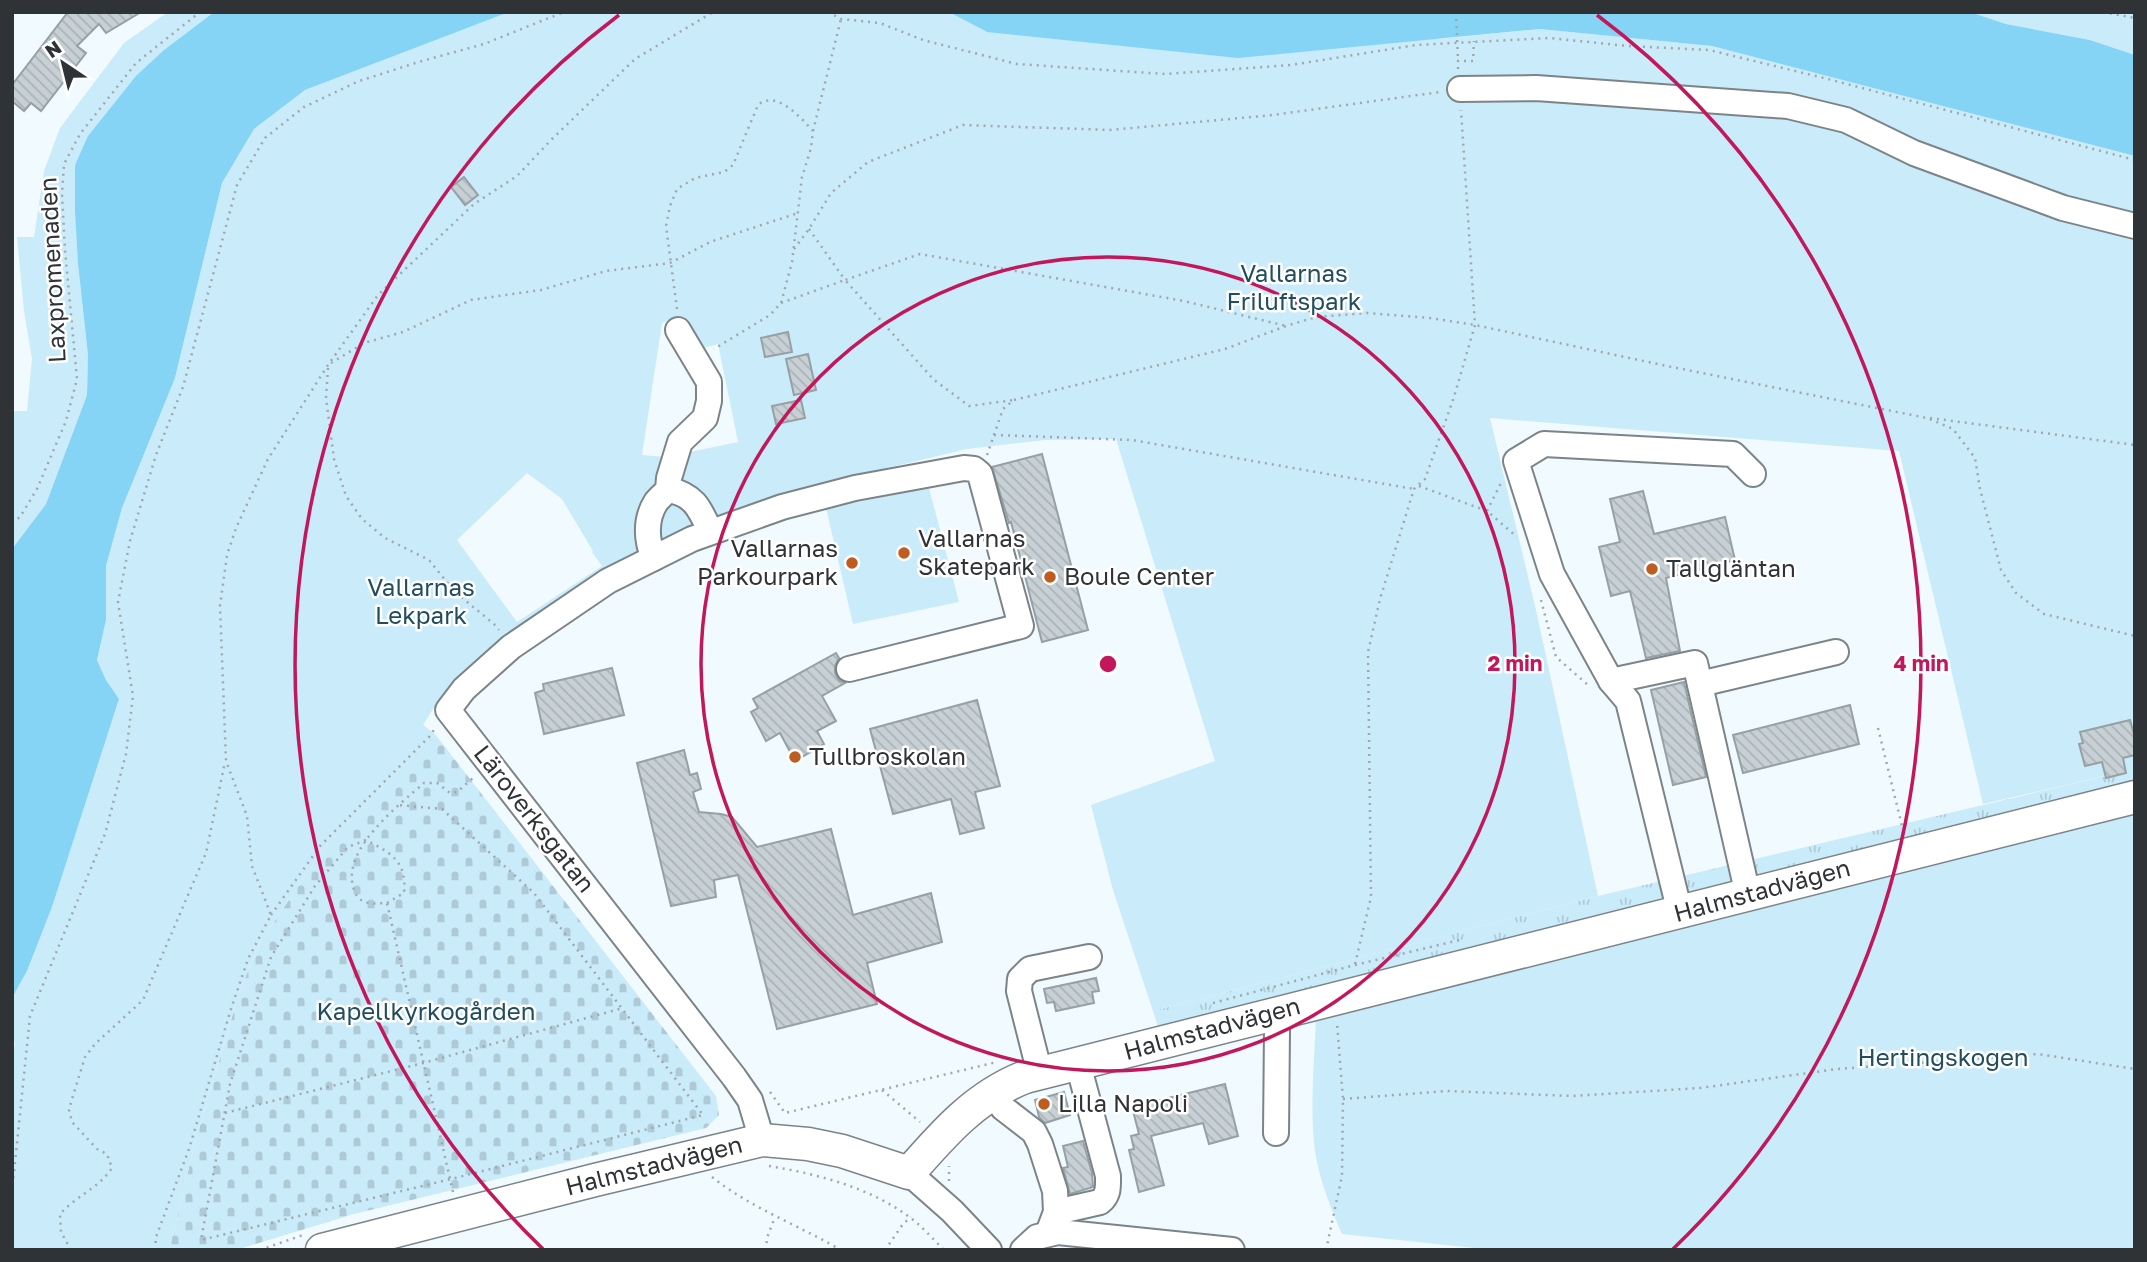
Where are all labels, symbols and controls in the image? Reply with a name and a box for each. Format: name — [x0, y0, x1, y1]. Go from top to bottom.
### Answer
north arrow — [28, 28, 98, 98]
text: N — [40, 35, 65, 62]
street label: Laxpromenaden — [32, 177, 71, 364]
park label: Vallarnas Friluftspark — [1227, 258, 1361, 315]
place label: Vallarnas Skatepark — [918, 523, 1035, 580]
place label: Vallarnas Parkourpark — [697, 533, 838, 590]
marker: Vallarnas Skatepark — [896, 545, 912, 561]
place label: Tallgläntan — [1666, 553, 1796, 582]
marker: Vallarnas Parkourpark — [844, 555, 860, 571]
place label: Boule Center — [1064, 561, 1214, 590]
marker: Tallgläntan — [1644, 561, 1660, 577]
marker: Boule Center — [1042, 569, 1058, 585]
park label: Vallarnas Lekpark — [367, 572, 475, 629]
text: 2 min — [1488, 650, 1542, 676]
text: 4 min — [1893, 650, 1949, 676]
centre of rings — [1096, 652, 1120, 676]
street label: Läroverksgatan — [469, 739, 602, 898]
place label: Tullbroskolan — [809, 741, 966, 770]
marker: Tullbroskolan — [787, 749, 803, 765]
street label: Halmstadvägen — [1670, 852, 1853, 927]
street label: Halmstadvägen — [1120, 990, 1303, 1065]
park label: Kapellkyrkogården — [317, 996, 535, 1025]
park label: Hertingskogen — [1857, 1042, 2029, 1071]
place label: Lilla Napoli — [1058, 1088, 1188, 1117]
marker: Lilla Napoli — [1036, 1096, 1052, 1112]
street label: Halmstadvägen — [562, 1129, 745, 1201]

